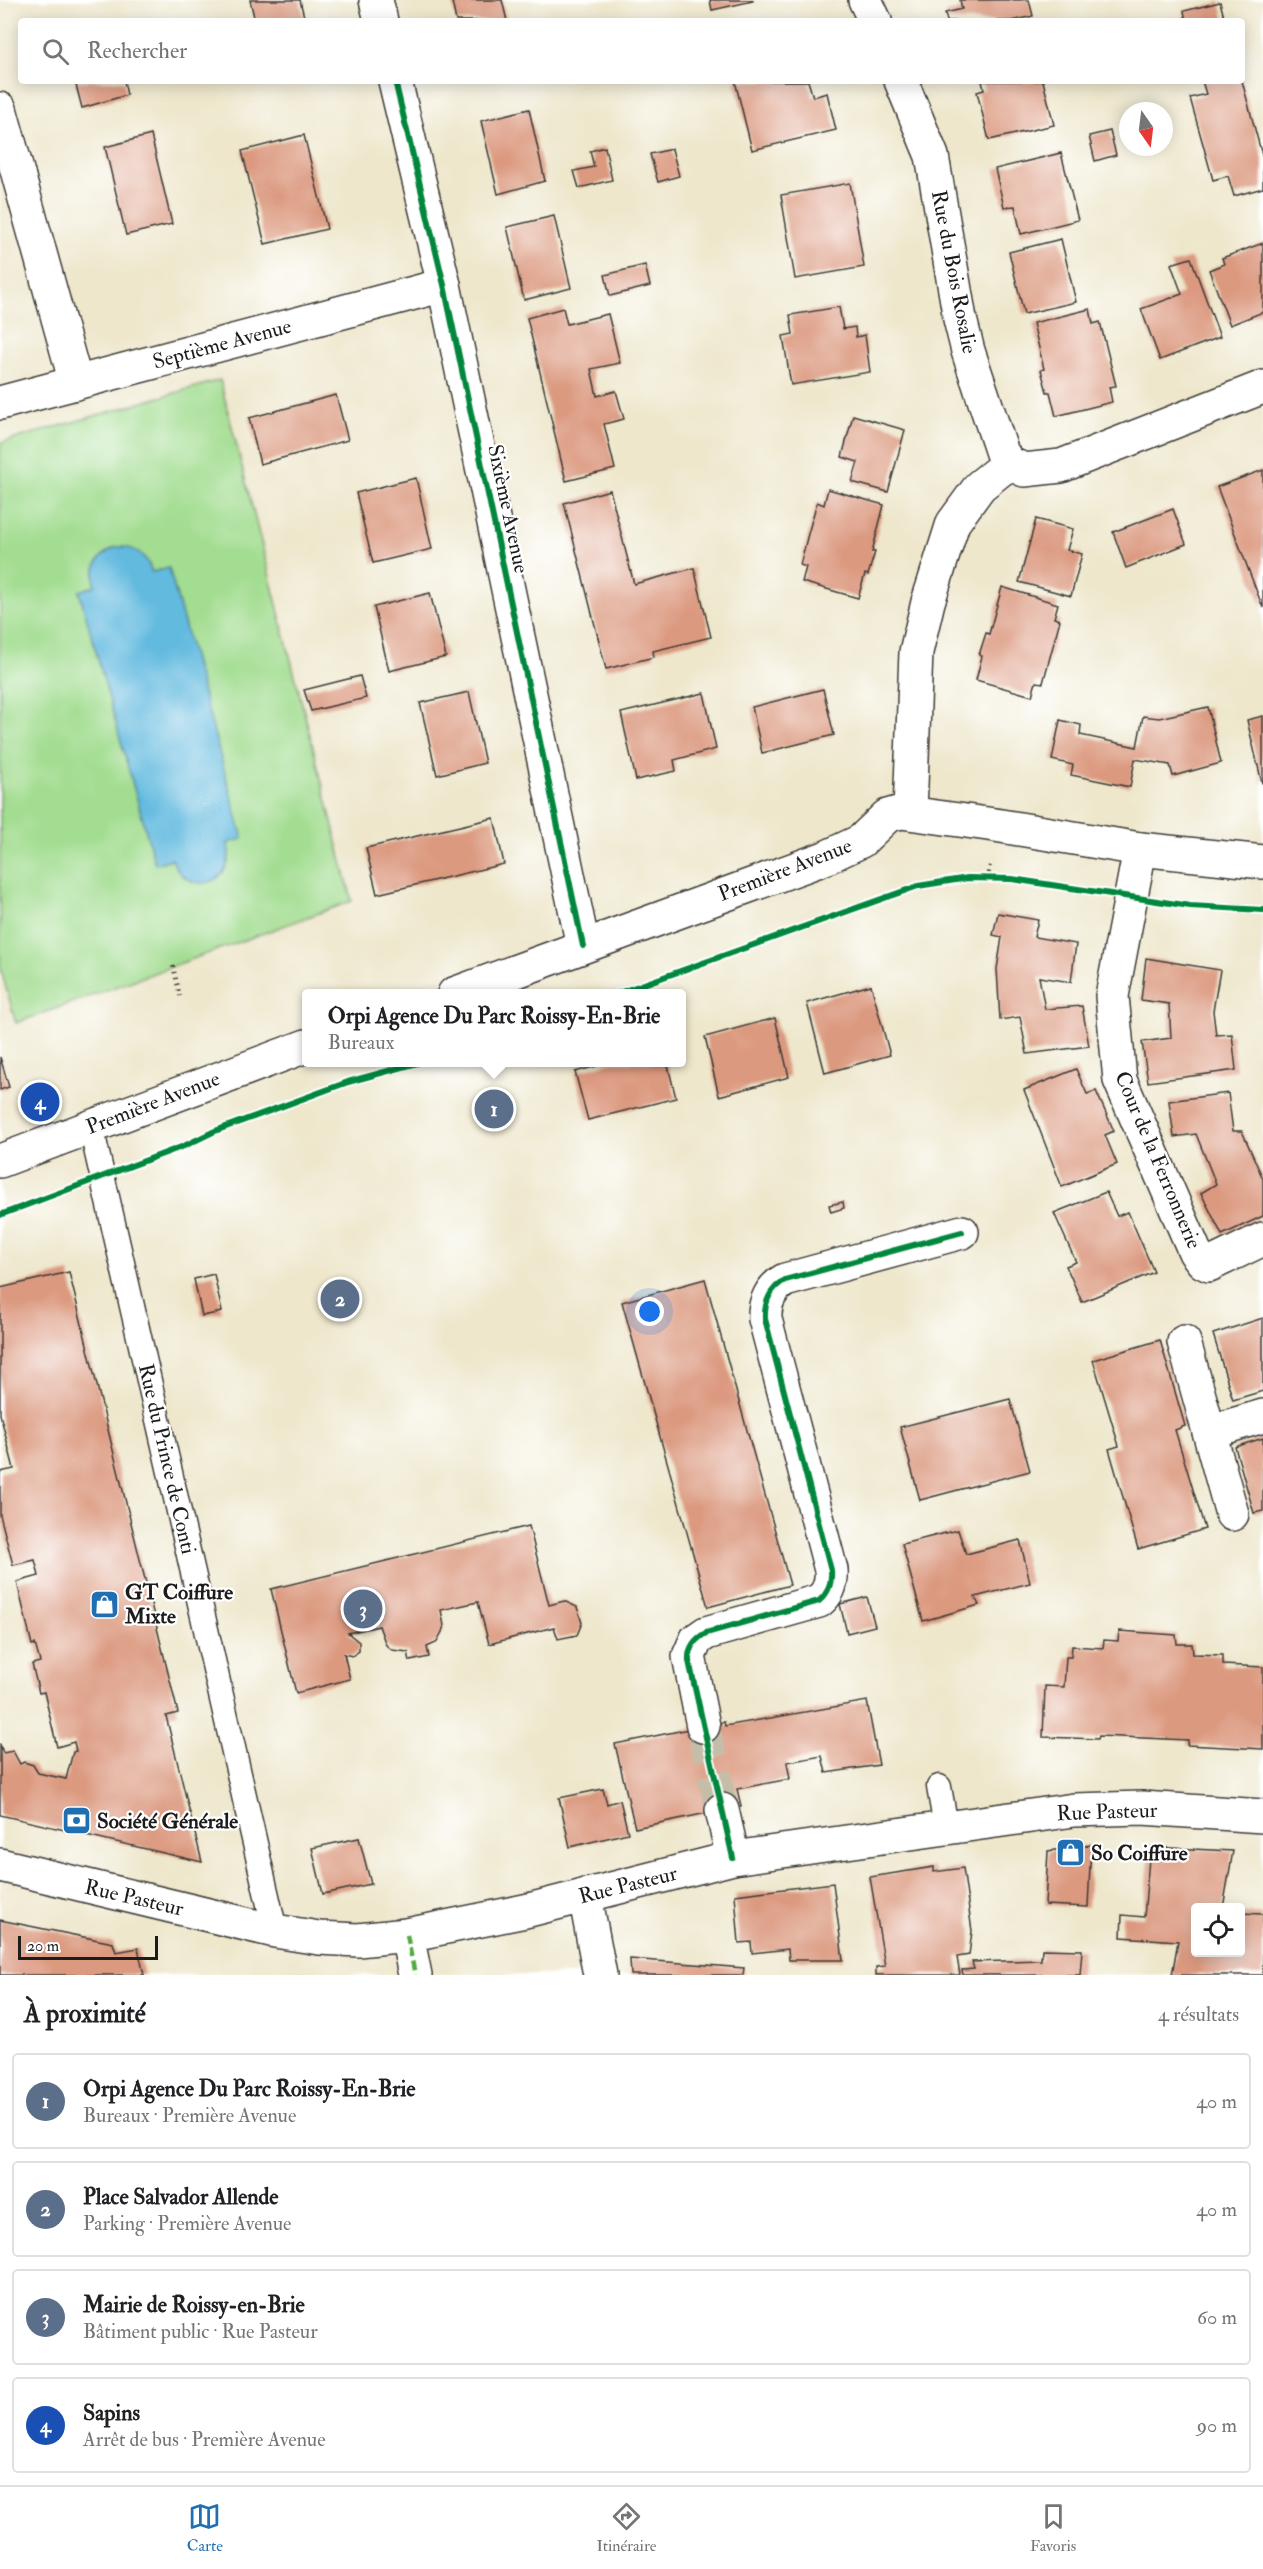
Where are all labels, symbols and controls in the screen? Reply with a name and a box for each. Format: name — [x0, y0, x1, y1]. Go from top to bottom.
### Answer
search box — [18, 18, 1245, 84]
icon: search — [39, 35, 72, 68]
text: Rechercher — [87, 37, 187, 65]
north arrow — [1119, 102, 1173, 156]
street label: Rue du Bois Rosalie — [925, 188, 983, 356]
street label: Septième Avenue — [150, 312, 294, 375]
street label: Sixième Avenue — [481, 442, 535, 576]
street label: Première Avenue — [714, 832, 856, 908]
popup — [302, 989, 686, 1067]
text: Orpi Agence Du Parc Roissy-En-Brie — [328, 1002, 660, 1030]
text: Bureaux — [328, 1030, 394, 1055]
street label: Première Avenue — [82, 1065, 224, 1141]
street label: Cour de la Ferronnerie — [1108, 1067, 1208, 1253]
pin: 4 — [20, 1080, 60, 1124]
pin: 1 — [474, 1086, 514, 1132]
pin: 2 — [320, 1276, 360, 1322]
your location — [635, 1297, 664, 1326]
street label: Rue du Prince de Conti — [132, 1361, 202, 1557]
place label: GT Coiffure Mixte — [124, 1579, 233, 1630]
pin: 3 — [344, 1586, 382, 1632]
shop icon: GT Coiffure Mixte — [88, 1588, 120, 1620]
street label: Rue Pasteur — [1056, 1797, 1158, 1827]
bank icon: Société Générale — [60, 1805, 92, 1837]
place label: Société Générale — [97, 1808, 238, 1835]
shop icon: So Coiffure — [1054, 1837, 1086, 1869]
place label: So Coiffure — [1091, 1840, 1188, 1867]
street label: Rue Pasteur — [576, 1860, 680, 1910]
street label: Rue Pasteur — [82, 1874, 186, 1923]
map controls — [1191, 1903, 1245, 1957]
button: locate — [1191, 1903, 1245, 1957]
scale bar — [18, 1933, 158, 1960]
text: 20 m — [27, 1936, 59, 1956]
text: À proximité — [24, 1998, 146, 2030]
text: 4 résultats — [1158, 2002, 1239, 2027]
text: Orpi Agence Du Parc Roissy-En-Brie — [83, 2075, 415, 2103]
text: 1 — [42, 2089, 49, 2114]
text: 40 m — [1196, 2089, 1237, 2114]
text: Bureaux · Première Avenue — [83, 2103, 296, 2128]
text: Place Salvador Allende — [83, 2183, 278, 2211]
text: 2 — [40, 2197, 51, 2222]
text: 40 m — [1196, 2197, 1237, 2222]
text: Parking · Première Avenue — [83, 2211, 291, 2236]
text: Mairie de Roissy-en-Brie — [83, 2291, 305, 2319]
text: 3 — [42, 2305, 49, 2330]
text: 60 m — [1197, 2305, 1237, 2330]
text: Bâtiment public · Rue Pasteur — [83, 2319, 318, 2344]
text: Sapins — [83, 2399, 140, 2427]
text: 4 — [40, 2413, 51, 2438]
text: 90 m — [1197, 2413, 1237, 2438]
text: Arrêt de bus · Première Avenue — [83, 2427, 326, 2452]
tab: Carte — [187, 2500, 223, 2556]
tab: Itinéraire — [596, 2500, 656, 2556]
tab: Favoris — [1030, 2500, 1076, 2556]

